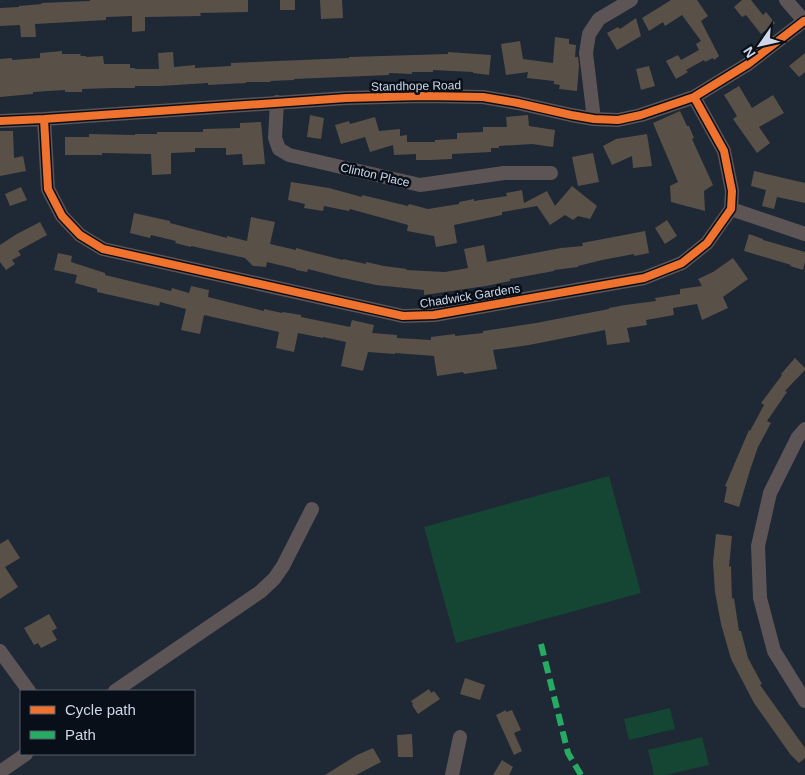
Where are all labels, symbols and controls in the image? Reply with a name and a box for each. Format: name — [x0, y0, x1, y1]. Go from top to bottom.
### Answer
north arrow — [735, 20, 785, 70]
text: N — [740, 44, 759, 61]
street label: Standhope Road — [371, 78, 461, 94]
street label: Clinton Place — [339, 160, 411, 190]
street label: Chadwick Gardens — [419, 281, 521, 311]
legend — [20, 690, 195, 755]
text: Cycle path — [65, 701, 136, 718]
text: Path — [65, 726, 96, 743]

